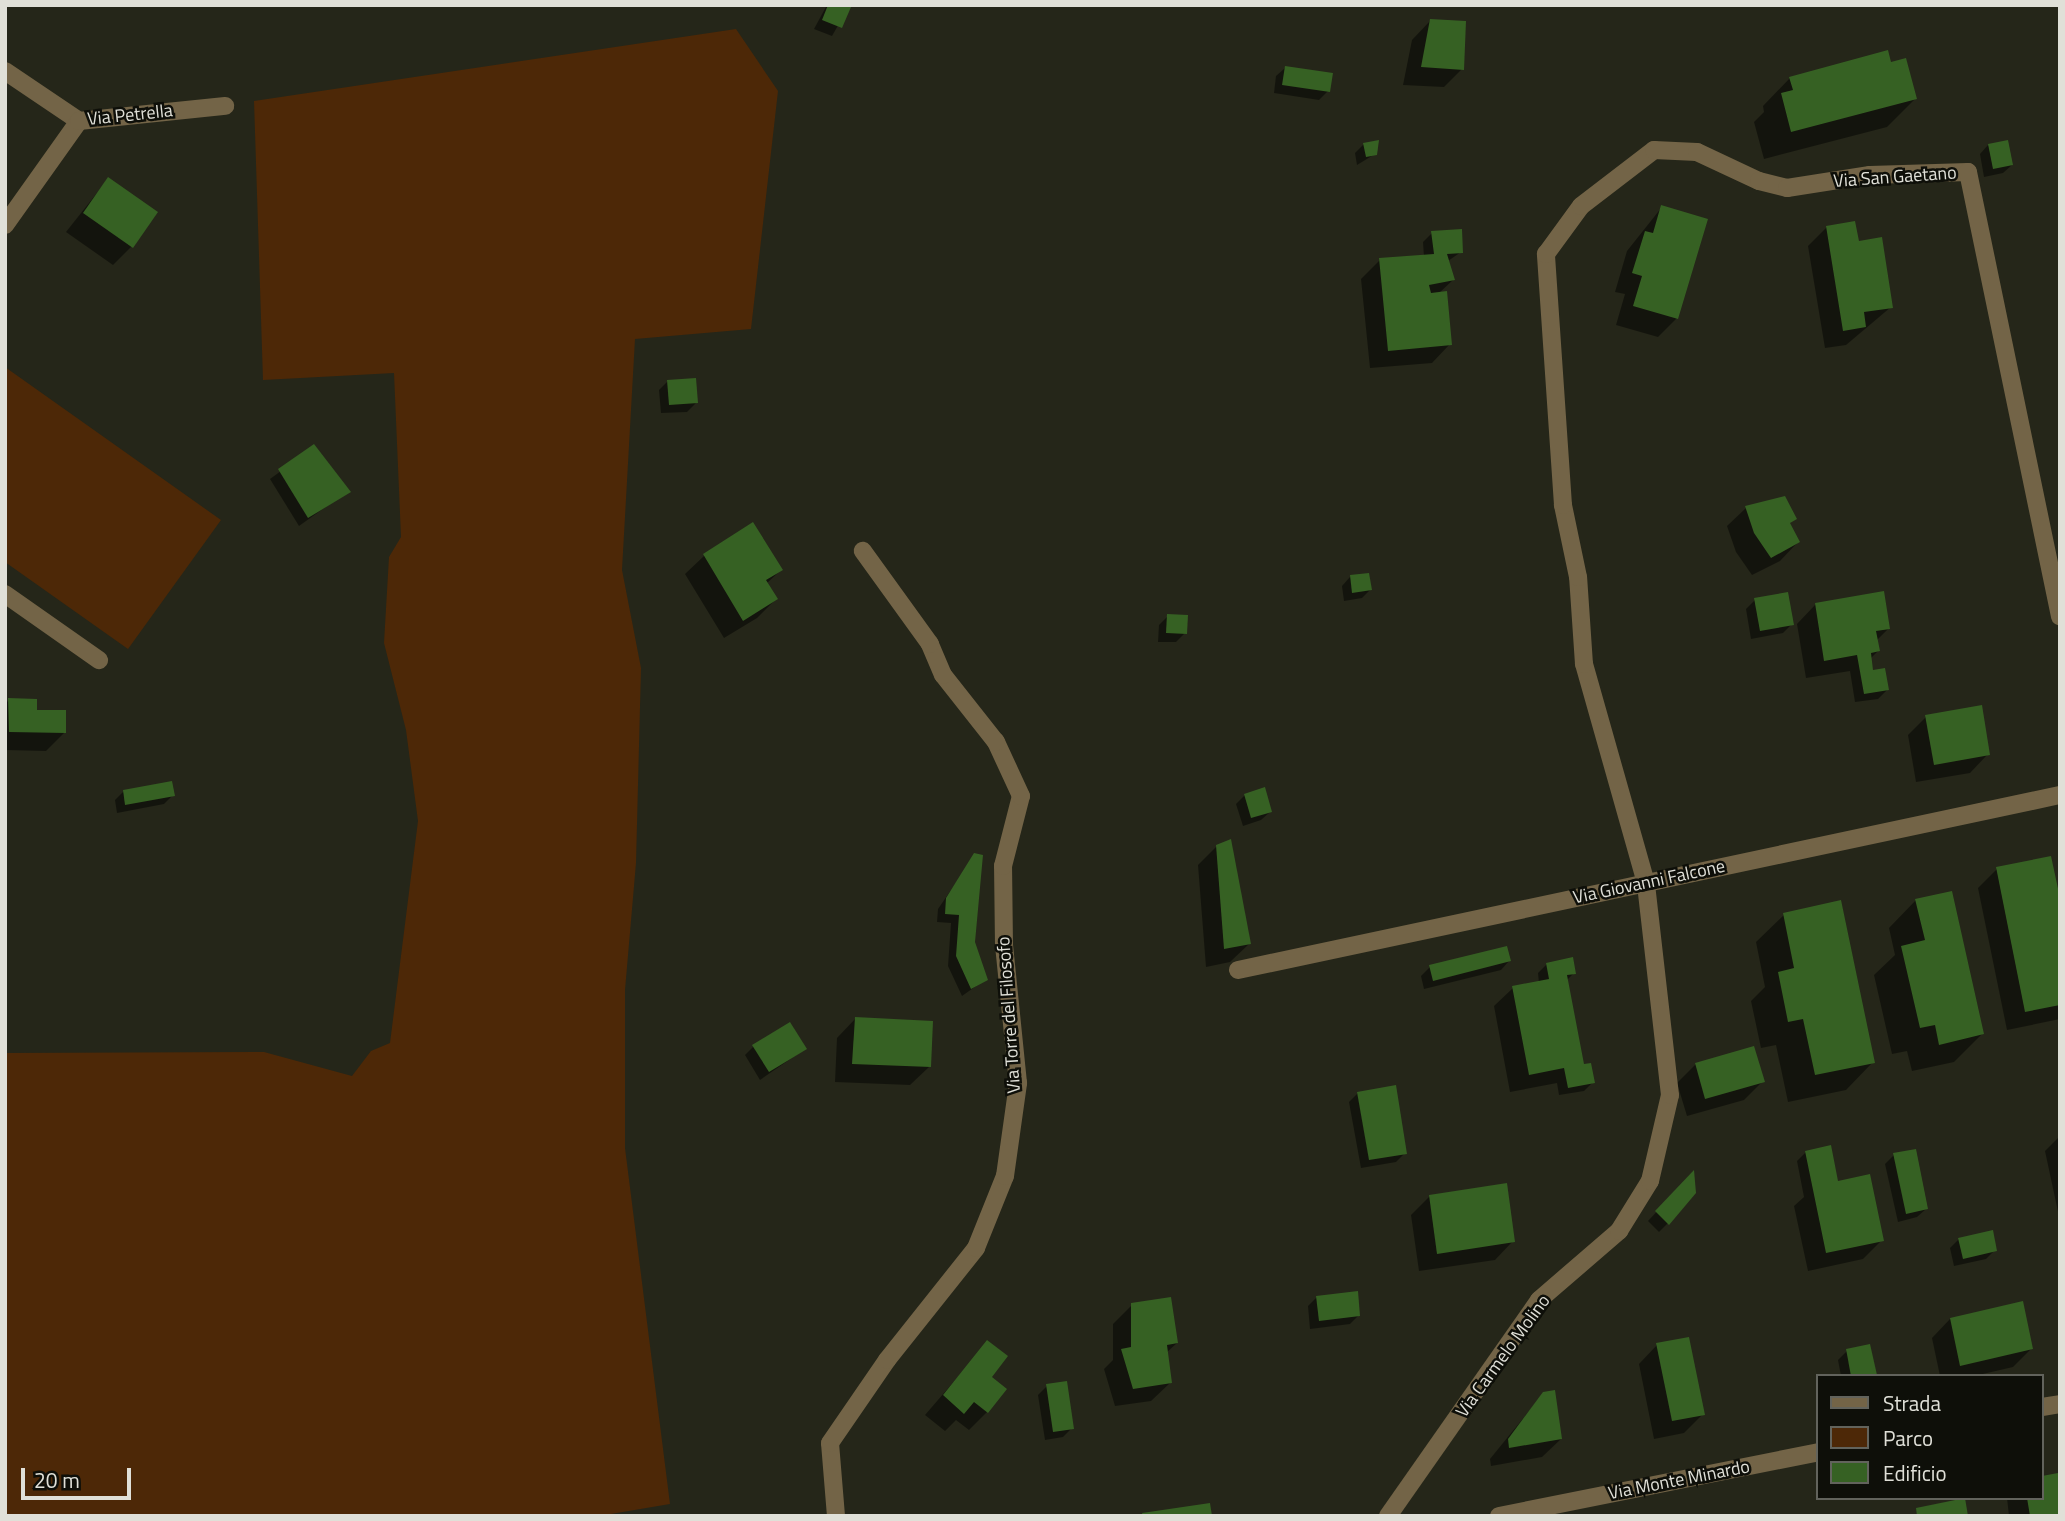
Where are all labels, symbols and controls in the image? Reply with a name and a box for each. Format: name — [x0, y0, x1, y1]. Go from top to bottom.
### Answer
street label: Via Petrella — [86, 100, 174, 130]
street label: Via San Gaetano — [1833, 162, 1957, 192]
street label: Via Giovanni Falcone — [1571, 855, 1727, 909]
street label: Via Torre del Filosofo — [993, 936, 1025, 1094]
street label: Via Carmelo Molino — [1451, 1291, 1555, 1421]
legend — [1816, 1374, 2044, 1500]
text: Strada — [1883, 1387, 1941, 1419]
text: Parco — [1883, 1422, 1933, 1454]
scale bar — [24, 1454, 135, 1498]
street label: Via Monte Minardo — [1606, 1456, 1752, 1504]
text: Edificio — [1883, 1457, 1947, 1489]
text: 20 m — [34, 1464, 80, 1496]

